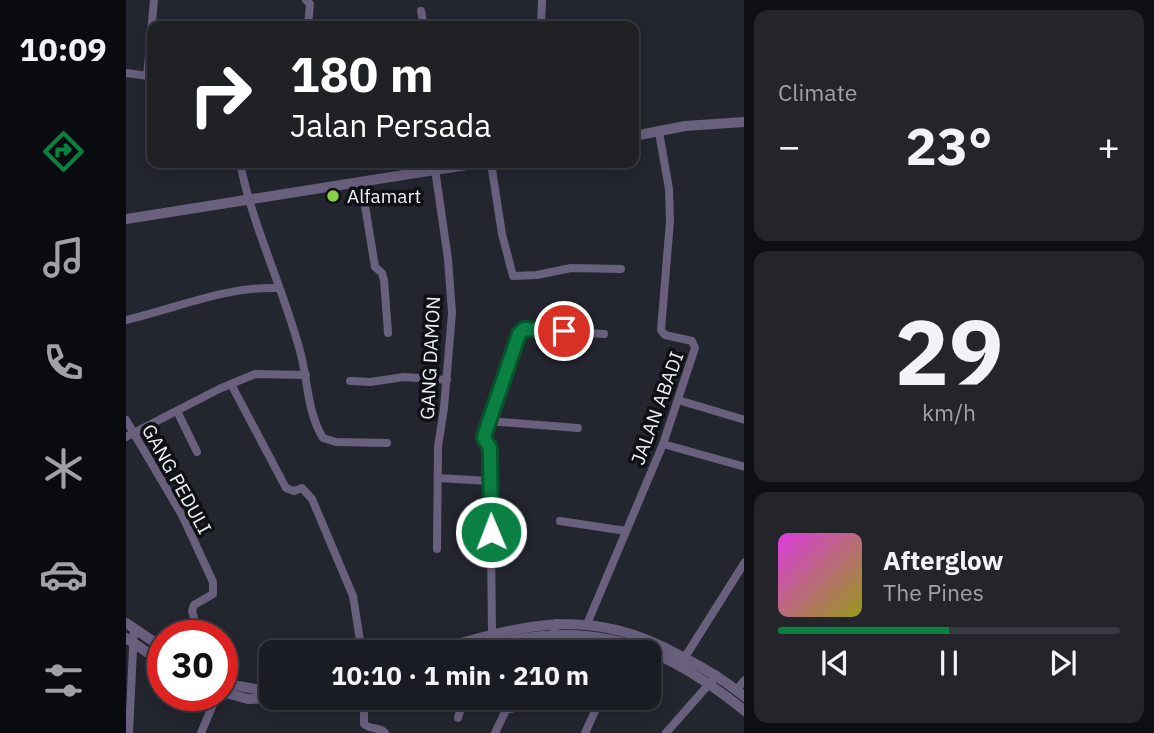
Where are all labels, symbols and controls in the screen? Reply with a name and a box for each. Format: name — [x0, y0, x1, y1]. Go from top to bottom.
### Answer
text: 10:09 — [19, 28, 107, 70]
text: 180 m — [290, 42, 434, 105]
icon: right — [175, 49, 266, 140]
text: Climate — [778, 77, 857, 107]
text: Jalan Persada — [290, 104, 491, 146]
text: 23° — [906, 112, 992, 179]
text: − — [778, 121, 801, 170]
text: + — [1097, 121, 1120, 170]
icon: directions — [39, 127, 88, 176]
place label: Alfamart — [347, 184, 421, 208]
marker: Alfamart — [325, 188, 341, 204]
icon: music — [39, 233, 88, 282]
text: 29 — [894, 292, 1004, 410]
street label: GANG DAMON — [415, 296, 445, 420]
pin — [534, 301, 594, 361]
icon: arrive — [545, 312, 583, 350]
icon: phone — [39, 338, 88, 387]
street label: JALAN ABADI — [625, 348, 689, 468]
text: km/h — [922, 397, 976, 427]
street label: GANG PEDULI — [137, 420, 217, 538]
icon: climate — [39, 444, 88, 493]
position arrow — [454, 495, 528, 569]
text: Afterglow — [883, 543, 1003, 577]
icon: car — [39, 550, 88, 599]
text: The Pines — [883, 577, 984, 607]
speed limit sign: 30 — [147, 620, 238, 711]
icon: previous — [816, 644, 854, 682]
icon: pause — [930, 644, 968, 682]
icon: next — [1044, 644, 1082, 682]
icon: filters — [39, 656, 88, 705]
text: 10:10 · 1 min · 210 m — [331, 658, 589, 692]

